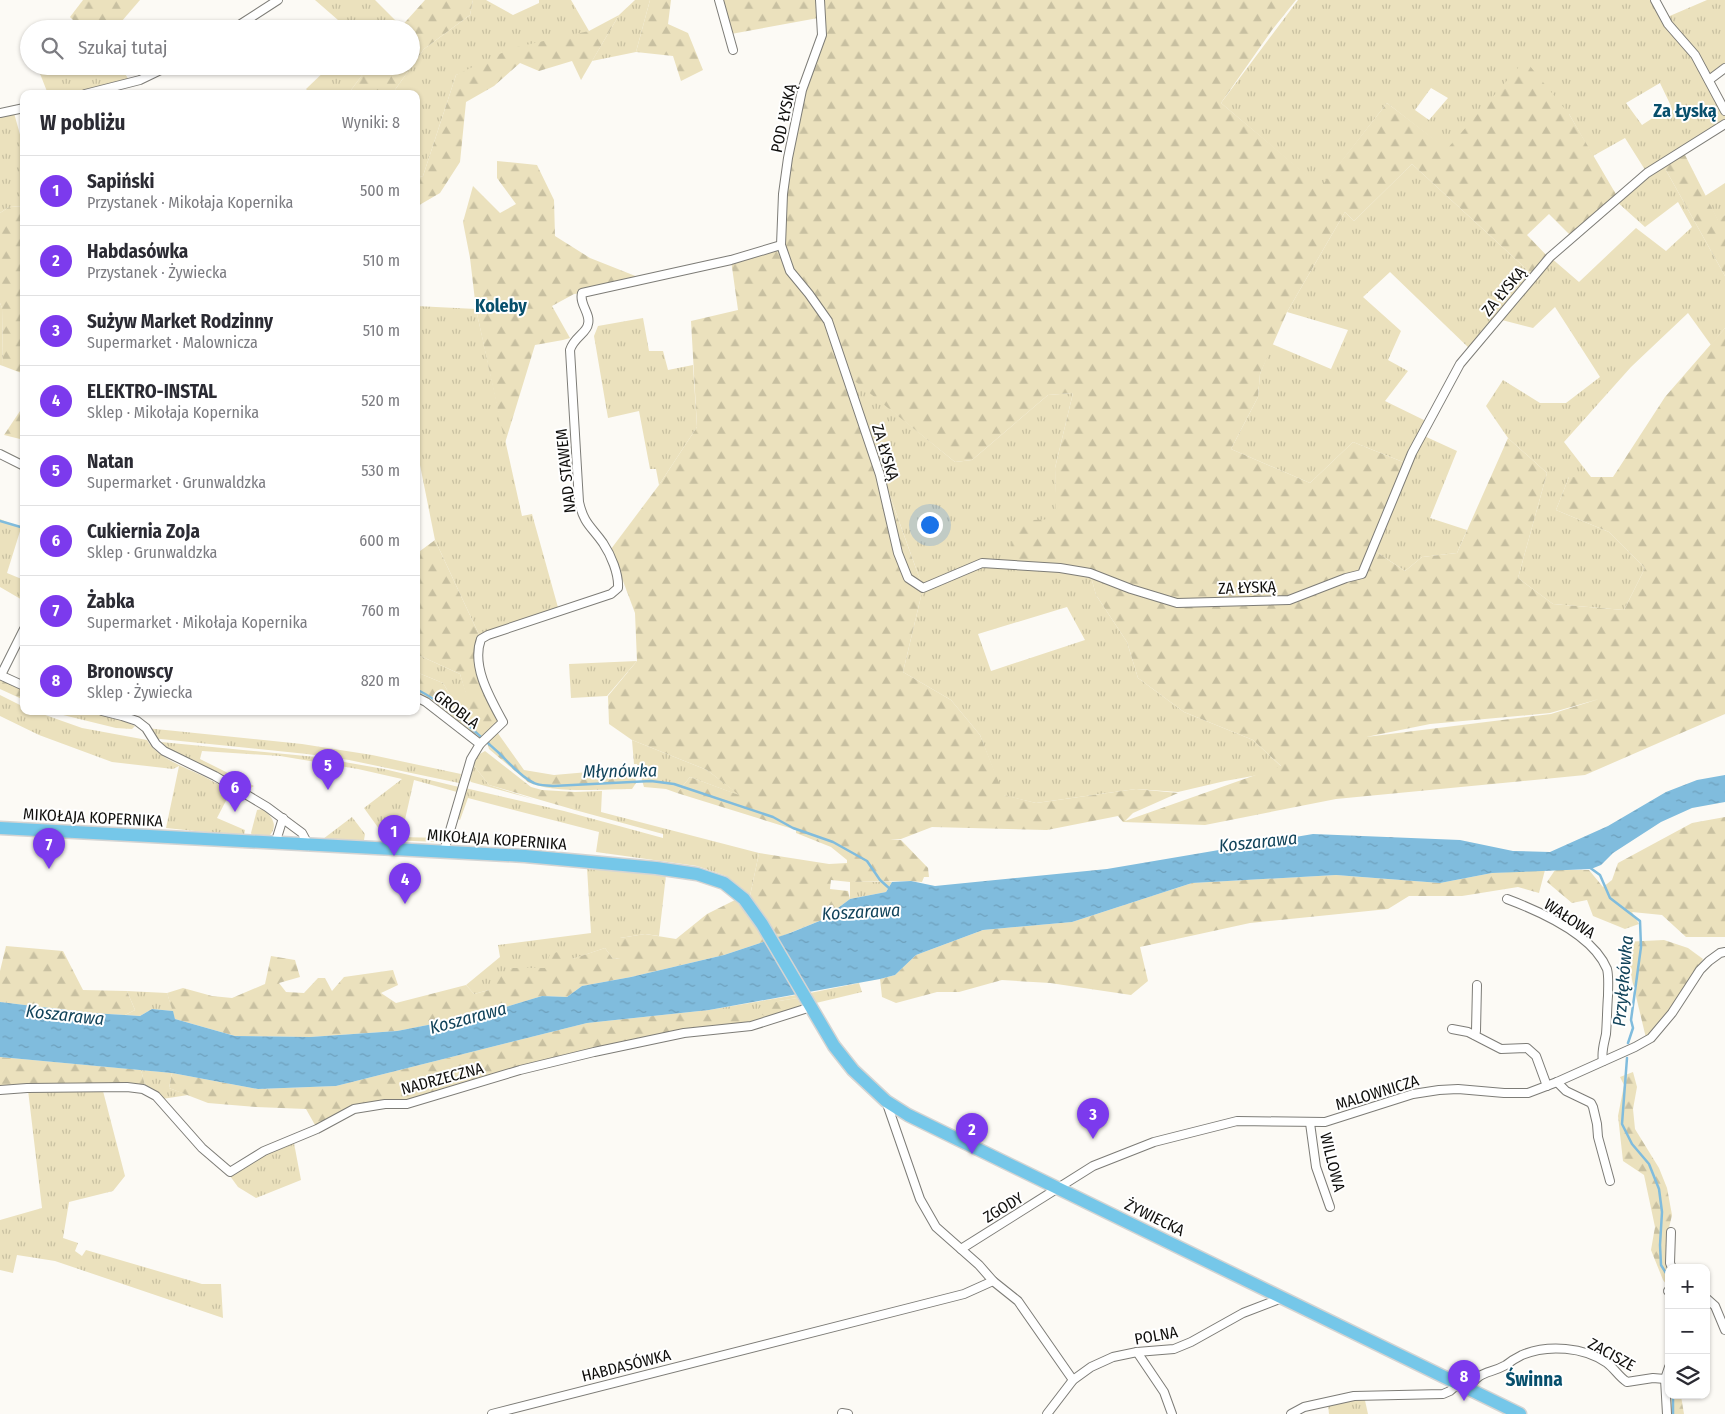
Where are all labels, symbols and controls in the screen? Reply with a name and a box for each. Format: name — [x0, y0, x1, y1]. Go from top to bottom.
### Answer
search box — [20, 20, 420, 75]
icon: search — [38, 34, 66, 62]
text: Szukaj tutaj — [78, 36, 168, 59]
street label: POD ŁYSKĄ — [767, 81, 800, 154]
district label: Za Łyską — [1653, 100, 1717, 122]
text: W pobliżu — [40, 110, 125, 136]
text: Wyniki: 8 — [342, 113, 400, 132]
text: Sapiński — [87, 170, 154, 193]
text: 1 — [53, 181, 59, 200]
text: 500 m — [360, 181, 400, 200]
text: Przystanek · Mikołaja Kopernika — [87, 193, 293, 212]
text: Habdasówka — [87, 240, 188, 263]
text: 2 — [52, 251, 60, 270]
text: 510 m — [363, 251, 400, 270]
street label: ZA ŁYSKĄ — [1477, 262, 1530, 320]
text: Przystanek · Żywiecka — [87, 263, 227, 282]
district label: Koleby — [475, 295, 527, 317]
text: Sużyw Market Rodzinny — [87, 310, 273, 333]
text: 3 — [52, 321, 60, 340]
text: 510 m — [363, 321, 400, 340]
text: Supermarket · Malownicza — [87, 333, 258, 352]
text: ELEKTRO-INSTAL — [87, 380, 217, 403]
text: 4 — [52, 391, 60, 410]
text: 520 m — [361, 391, 400, 410]
text: Sklep · Mikołaja Kopernika — [87, 403, 259, 422]
street label: ZA ŁYSKĄ — [868, 422, 903, 483]
street label: NAD STAWEM — [552, 428, 579, 514]
text: Natan — [87, 450, 134, 473]
text: 5 — [52, 461, 60, 480]
text: 530 m — [361, 461, 400, 480]
text: Supermarket · Grunwaldzka — [87, 473, 266, 492]
your location — [917, 512, 943, 538]
text: Cukiernia ZoJa — [87, 520, 200, 543]
text: 6 — [52, 531, 60, 550]
text: 600 m — [359, 531, 400, 550]
text: Sklep · Grunwaldzka — [87, 543, 217, 562]
street label: ZA ŁYSKĄ — [1218, 577, 1277, 598]
text: Żabka — [87, 590, 135, 613]
text: 7 — [53, 601, 59, 620]
text: 760 m — [362, 601, 400, 620]
text: Supermarket · Mikołaja Kopernika — [87, 613, 308, 632]
text: Bronowscy — [87, 660, 173, 683]
text: 8 — [52, 671, 60, 690]
text: 820 m — [361, 671, 400, 690]
text: Sklep · Żywiecka — [87, 683, 193, 702]
street label: GROBLA — [430, 686, 484, 733]
pin: 5 — [312, 749, 344, 790]
water label: Młynówka — [583, 759, 657, 783]
pin: 6 — [219, 771, 251, 812]
street label: MIKOŁAJA KOPERNIKA — [23, 804, 164, 831]
pin: 1 — [378, 815, 410, 856]
street label: MIKOŁAJA KOPERNIKA — [427, 825, 568, 854]
water label: Koszarawa — [1218, 827, 1298, 857]
pin: 7 — [33, 828, 65, 869]
pin: 4 — [389, 863, 421, 904]
street label: WAŁOWA — [1541, 894, 1599, 943]
water label: Koszarawa — [821, 899, 901, 925]
water label: Przyłękówka — [1608, 935, 1638, 1027]
water label: Koszarawa — [427, 997, 509, 1039]
water label: Koszarawa — [25, 1000, 105, 1030]
street label: NADRZECZNA — [399, 1058, 486, 1099]
street label: MALOWNICZA — [1333, 1071, 1422, 1114]
pin: 3 — [1077, 1098, 1109, 1139]
pin: 2 — [956, 1113, 988, 1154]
street label: WILLOWA — [1316, 1131, 1349, 1194]
street label: ZGODY — [980, 1188, 1027, 1227]
street label: ŻYWIECKA — [1122, 1195, 1188, 1240]
map controls — [1665, 1264, 1710, 1399]
button: + — [1665, 1264, 1710, 1309]
button: − — [1665, 1309, 1710, 1354]
street label: POLNA — [1133, 1322, 1180, 1349]
street label: ZACISZE — [1585, 1334, 1639, 1375]
street label: HABDASÓWKA — [580, 1345, 673, 1386]
button: layers — [1665, 1354, 1710, 1399]
pin: 8 — [1448, 1360, 1480, 1401]
district label: Świnna — [1505, 1366, 1563, 1391]

